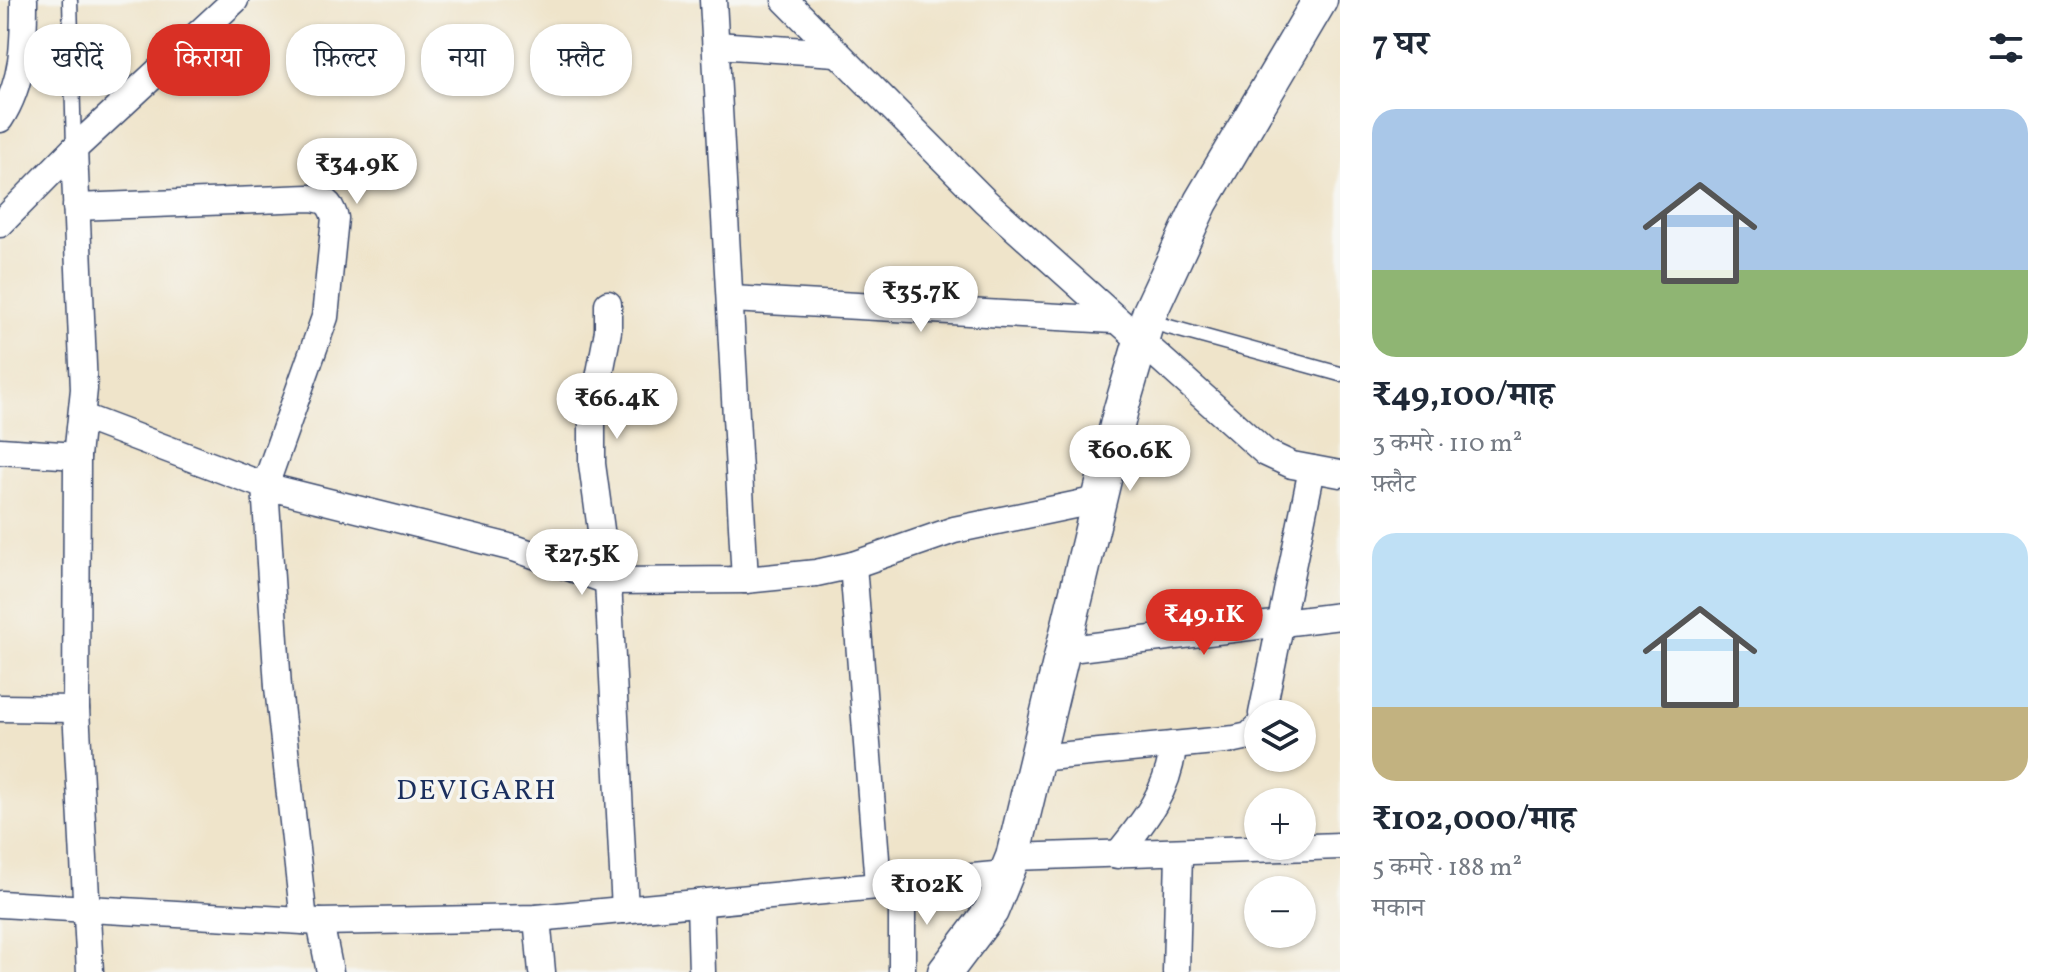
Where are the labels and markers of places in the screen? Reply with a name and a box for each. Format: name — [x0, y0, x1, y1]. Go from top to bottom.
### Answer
pin: ₹34.9K — [292, 138, 422, 206]
pin: ₹35.7K — [856, 266, 986, 334]
pin: ₹66.4K — [552, 373, 682, 441]
pin: ₹60.6K — [1065, 425, 1195, 493]
pin: ₹27.5K — [517, 529, 647, 597]
pin: ₹49.1K — [1139, 589, 1269, 657]
pin: ₹102K — [871, 859, 983, 927]

